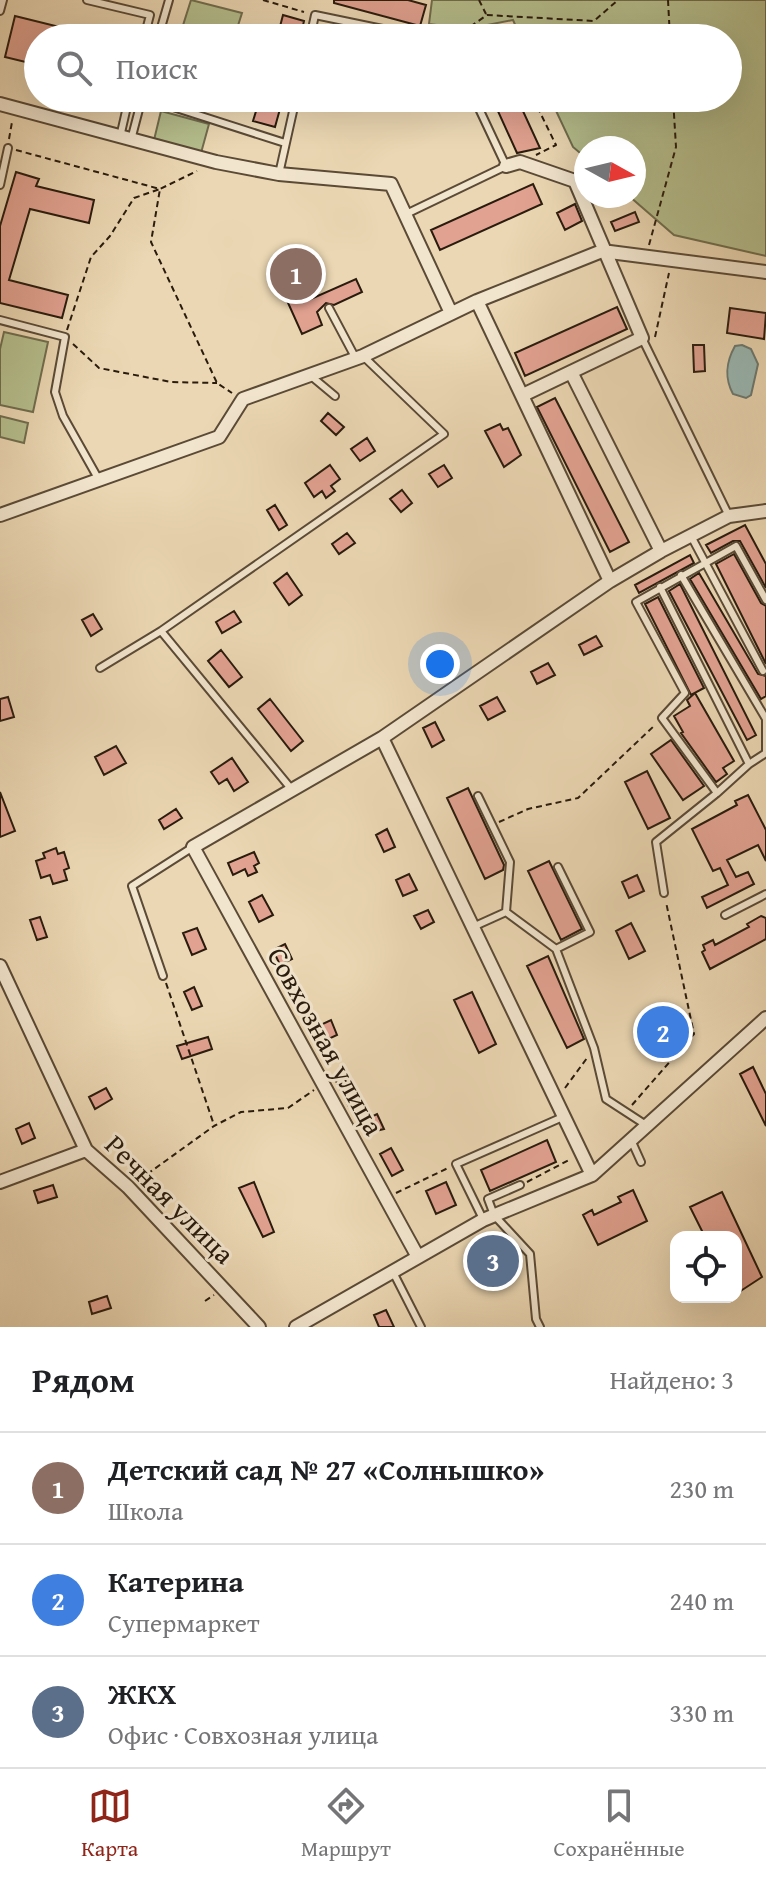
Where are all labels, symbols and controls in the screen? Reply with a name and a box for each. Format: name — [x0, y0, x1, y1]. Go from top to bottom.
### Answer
search box — [24, 24, 742, 112]
icon: search — [52, 46, 96, 90]
text: Поиск — [116, 46, 198, 90]
north arrow — [574, 136, 646, 208]
pin: 1 — [270, 244, 322, 304]
your location — [420, 644, 460, 684]
street label: Совхозная улица — [258, 939, 395, 1143]
pin: 2 — [637, 1002, 689, 1062]
street label: Речная улица — [96, 1125, 245, 1273]
pin: 3 — [467, 1231, 519, 1291]
map controls — [670, 1231, 742, 1303]
button: locate — [670, 1231, 742, 1303]
text: Рядом — [32, 1355, 135, 1404]
text: Найдено: 3 — [610, 1360, 734, 1399]
text: Детский сад № 27 «Солнышко» — [108, 1447, 544, 1491]
text: 1 — [51, 1469, 65, 1508]
text: 230 m — [669, 1469, 734, 1508]
text: Школа — [108, 1491, 183, 1530]
text: Катерина — [108, 1559, 244, 1603]
text: 2 — [51, 1581, 65, 1620]
text: 240 m — [669, 1581, 734, 1620]
text: Супермаркет — [108, 1603, 260, 1642]
text: ЖКХ — [108, 1671, 176, 1715]
text: 3 — [51, 1693, 65, 1732]
text: 330 m — [669, 1693, 734, 1732]
text: Офис · Совхозная улица — [108, 1715, 378, 1754]
tab: Карта — [81, 1784, 138, 1864]
tab: Маршрут — [301, 1784, 391, 1864]
tab: Сохранённые — [554, 1784, 685, 1864]

